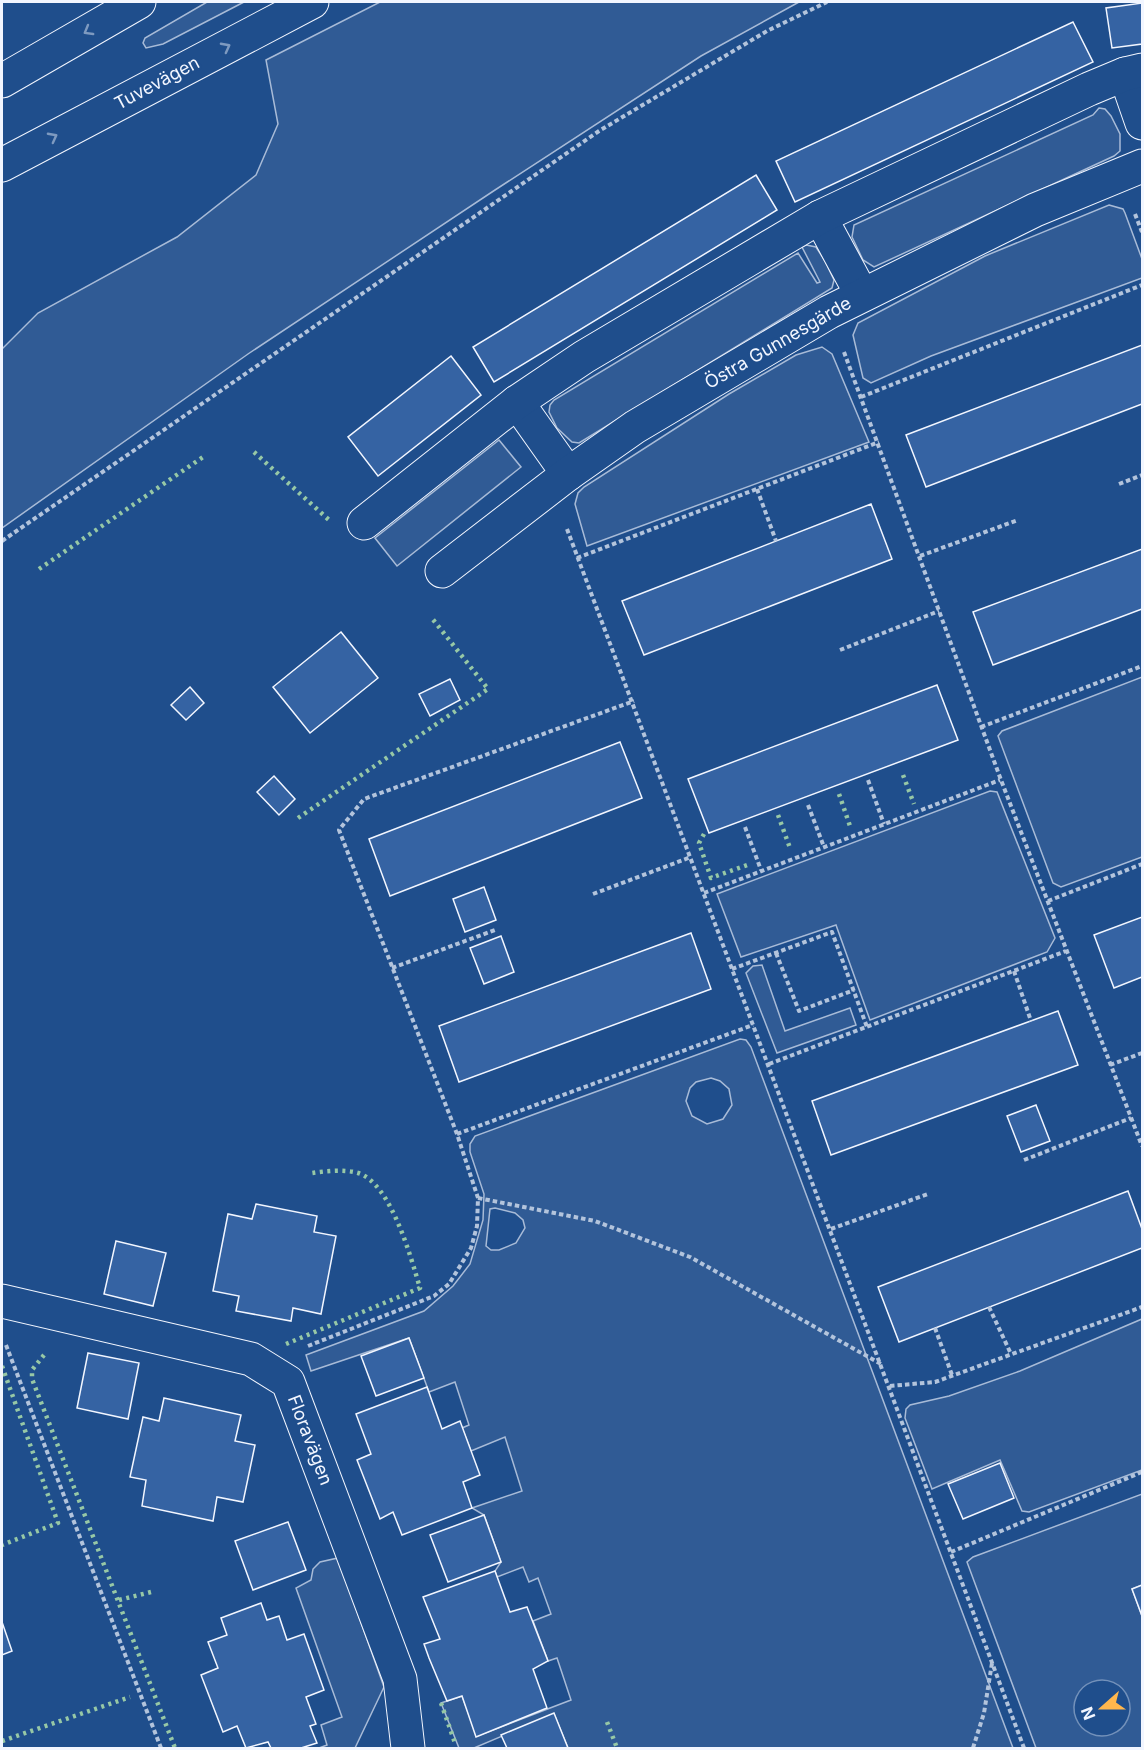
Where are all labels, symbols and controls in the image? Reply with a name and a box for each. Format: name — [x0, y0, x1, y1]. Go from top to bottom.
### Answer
one-way arrow — [84, 24, 94, 35]
one-way arrow — [219, 42, 230, 54]
street label: Tuvevägen — [111, 51, 203, 114]
one-way arrow — [47, 133, 57, 144]
street label: Östra Gunnesgärde — [700, 291, 855, 393]
street label: Floravägen — [284, 1392, 337, 1488]
north arrow — [1072, 1678, 1132, 1738]
text: N — [1076, 1704, 1100, 1723]

